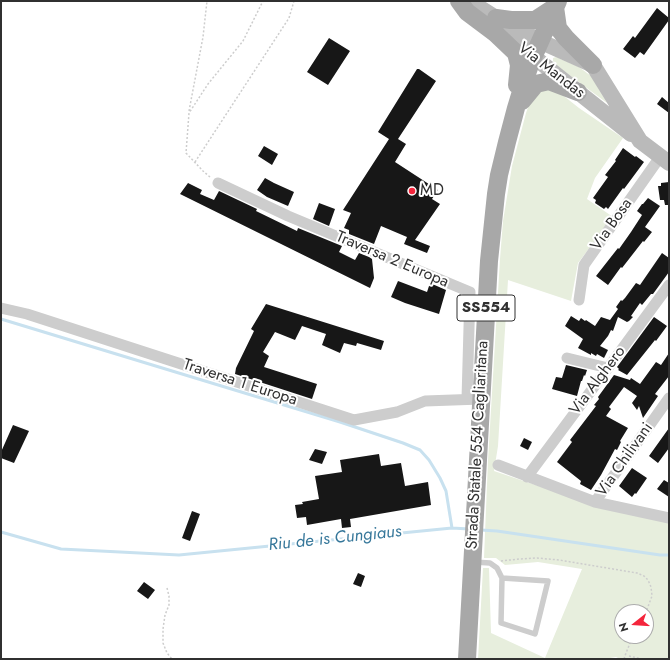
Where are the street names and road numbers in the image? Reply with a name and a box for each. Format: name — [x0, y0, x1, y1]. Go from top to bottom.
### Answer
street label: Via Mandas — [514, 39, 588, 103]
street label: Via Bosa — [587, 195, 637, 255]
street label: Traversa 2 Europa — [333, 228, 451, 292]
road number: SS554 — [457, 295, 515, 321]
street label: Strada Statale 554 Cagliaritana — [463, 340, 493, 550]
street label: Via Alghero — [566, 343, 630, 419]
street label: Traversa 1 Europa — [181, 356, 299, 410]
street label: Via Chilivani — [593, 419, 657, 501]

